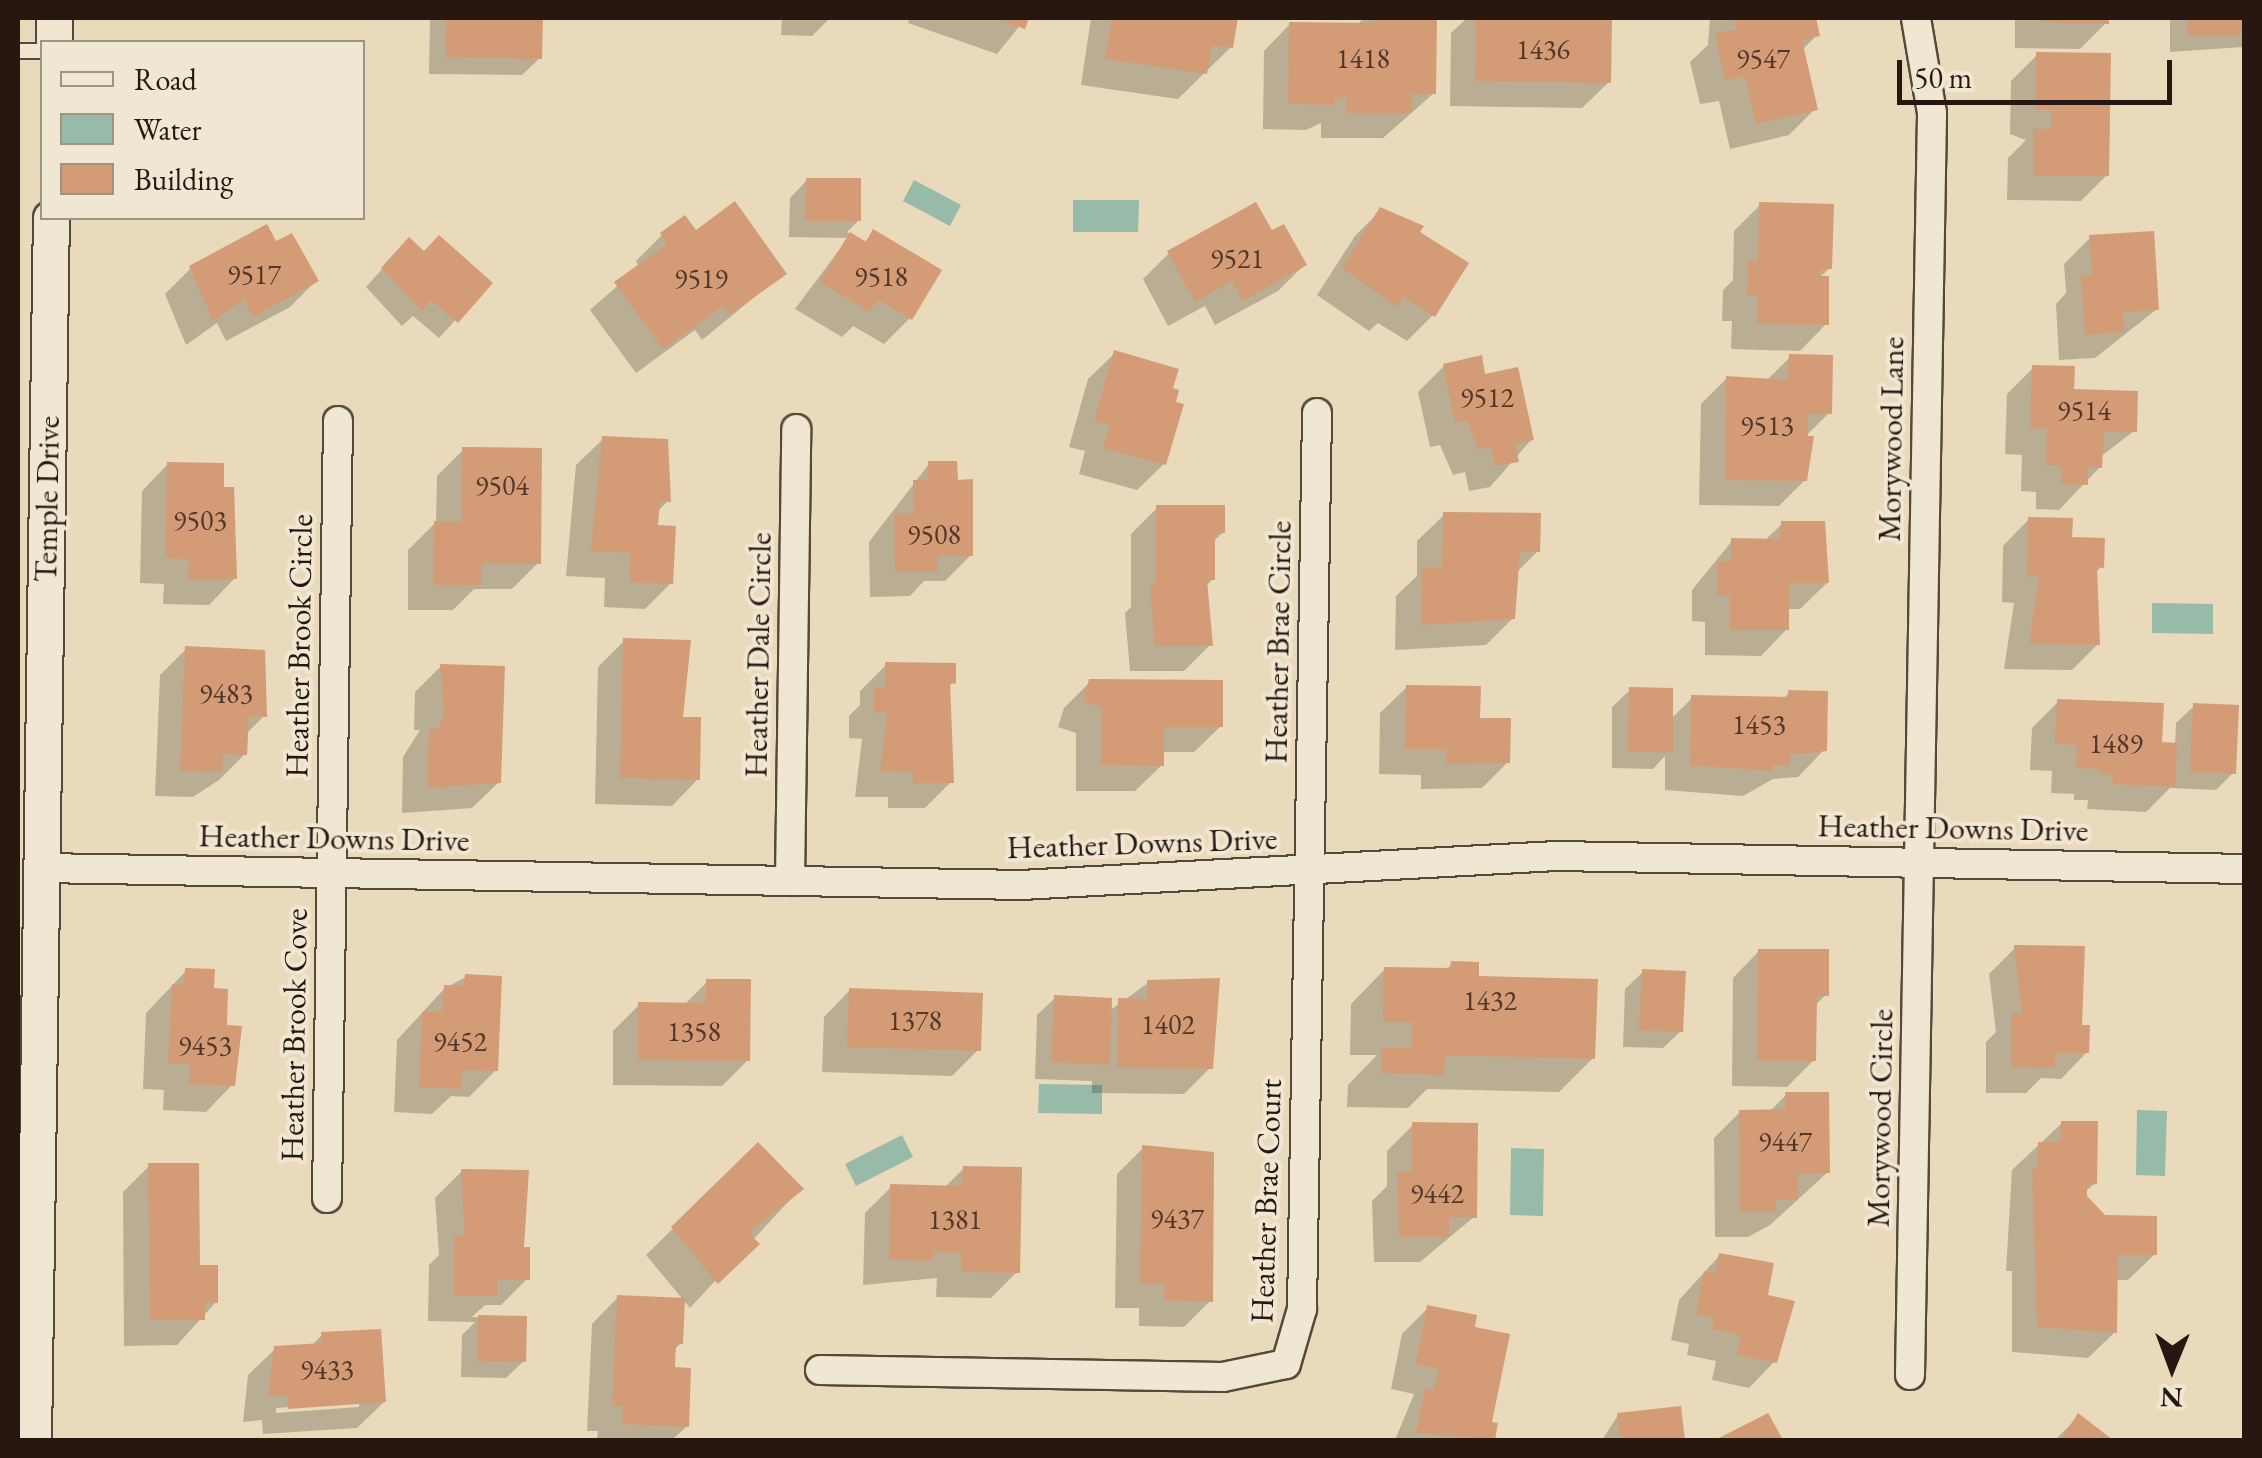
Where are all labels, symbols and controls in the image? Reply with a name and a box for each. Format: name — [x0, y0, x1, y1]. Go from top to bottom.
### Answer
house number: 1436 — [1516, 32, 1570, 66]
legend — [40, 40, 365, 220]
scale bar — [1902, 40, 2177, 102]
house number: 1418 — [1336, 41, 1390, 75]
house number: 9547 — [1736, 41, 1790, 75]
text: 50 m — [1914, 58, 1972, 97]
text: Road — [134, 60, 197, 99]
text: Water — [134, 110, 202, 149]
text: Building — [134, 160, 233, 199]
house number: 9521 — [1210, 241, 1264, 275]
house number: 9517 — [227, 257, 281, 291]
house number: 9518 — [854, 259, 908, 293]
house number: 9519 — [674, 261, 728, 295]
street label: Morywood Lane — [1870, 336, 1912, 542]
house number: 9512 — [1460, 380, 1514, 414]
house number: 9514 — [2057, 393, 2111, 427]
house number: 9513 — [1740, 408, 1794, 442]
street label: Temple Drive — [26, 415, 68, 583]
house number: 9504 — [475, 468, 529, 502]
house number: 9503 — [173, 503, 227, 537]
street label: Heather Brook Circle — [278, 514, 320, 778]
house number: 9508 — [907, 517, 961, 551]
street label: Heather Brae Circle — [1257, 520, 1299, 764]
street label: Heather Dale Circle — [737, 532, 779, 778]
house number: 9483 — [199, 676, 253, 710]
house number: 1453 — [1732, 707, 1786, 741]
house number: 1489 — [2089, 726, 2143, 760]
street label: Heather Downs Drive — [1817, 806, 2089, 850]
street label: Heather Downs Drive — [198, 816, 470, 860]
street label: Heather Downs Drive — [1006, 819, 1278, 867]
street label: Heather Brook Cove — [273, 908, 315, 1162]
house number: 1432 — [1463, 983, 1517, 1017]
house number: 1378 — [888, 1003, 942, 1037]
house number: 1402 — [1141, 1007, 1195, 1041]
street label: Morywood Circle — [1859, 1008, 1901, 1228]
house number: 1358 — [667, 1014, 721, 1048]
house number: 9452 — [433, 1024, 487, 1058]
house number: 9453 — [178, 1028, 232, 1062]
street label: Heather Brae Court — [1243, 1078, 1289, 1324]
house number: 9447 — [1758, 1124, 1812, 1158]
house number: 9442 — [1410, 1176, 1464, 1210]
house number: 9437 — [1150, 1201, 1204, 1235]
house number: 1381 — [928, 1202, 982, 1236]
north arrow — [2122, 1318, 2222, 1418]
house number: 9433 — [300, 1352, 354, 1386]
text: N — [2160, 1380, 2183, 1416]

